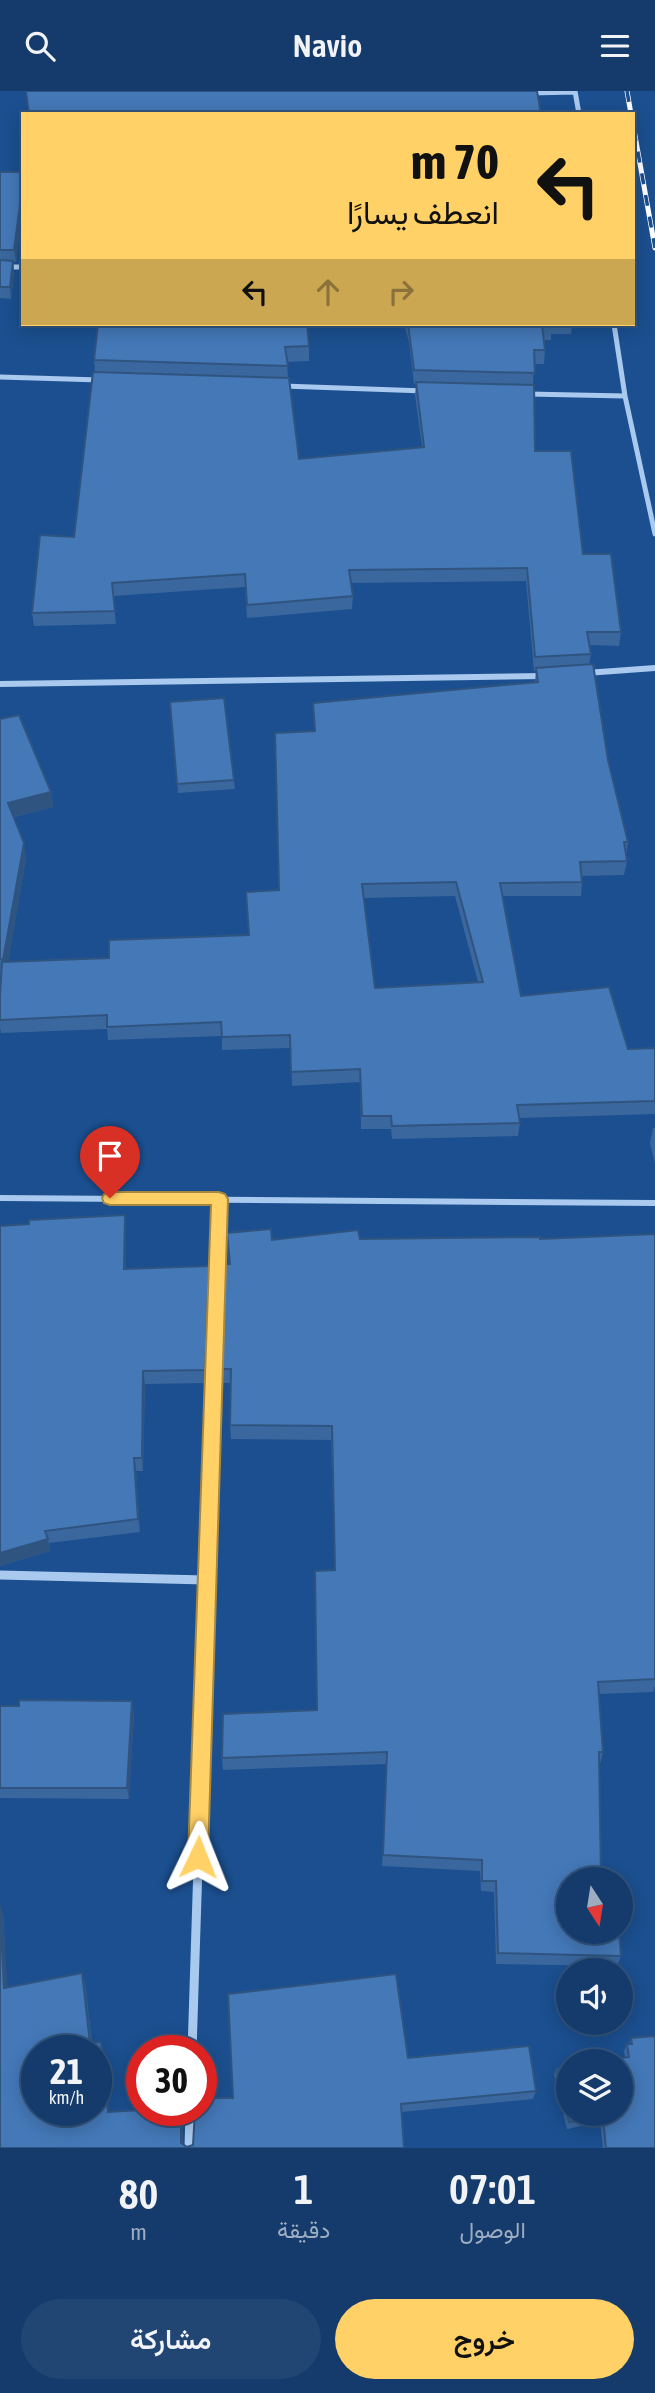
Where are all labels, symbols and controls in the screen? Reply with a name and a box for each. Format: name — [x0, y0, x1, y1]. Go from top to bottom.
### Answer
icon: search — [21, 27, 59, 65]
text: Navio — [293, 27, 362, 64]
icon: menu — [596, 27, 634, 65]
text: 70 m — [411, 133, 499, 189]
icon: left — [523, 140, 614, 231]
text: انعطف يسارًا — [347, 194, 499, 231]
icon: left — [236, 273, 274, 311]
icon: ahead — [309, 273, 347, 311]
icon: right — [382, 273, 420, 311]
pin — [80, 1126, 140, 1198]
icon: arrive — [91, 1137, 129, 1175]
position arrow — [161, 1820, 235, 1894]
north arrow — [556, 1867, 634, 1944]
map controls — [556, 1867, 633, 2126]
button: sound — [556, 1958, 633, 2035]
speed limit sign: 30 — [126, 2035, 217, 2126]
button: layers — [556, 2049, 633, 2126]
text: 21 — [50, 2051, 83, 2091]
text: km/h — [49, 2087, 84, 2108]
text: 1 — [294, 2165, 313, 2213]
text: 07:01 — [449, 2165, 536, 2213]
text: 80 — [119, 2170, 158, 2218]
text: دقيقة — [277, 2217, 330, 2243]
text: الوصول — [459, 2217, 526, 2243]
text: m — [130, 2219, 147, 2245]
button: مشاركة — [21, 2299, 321, 2379]
button: خروج — [335, 2299, 634, 2379]

